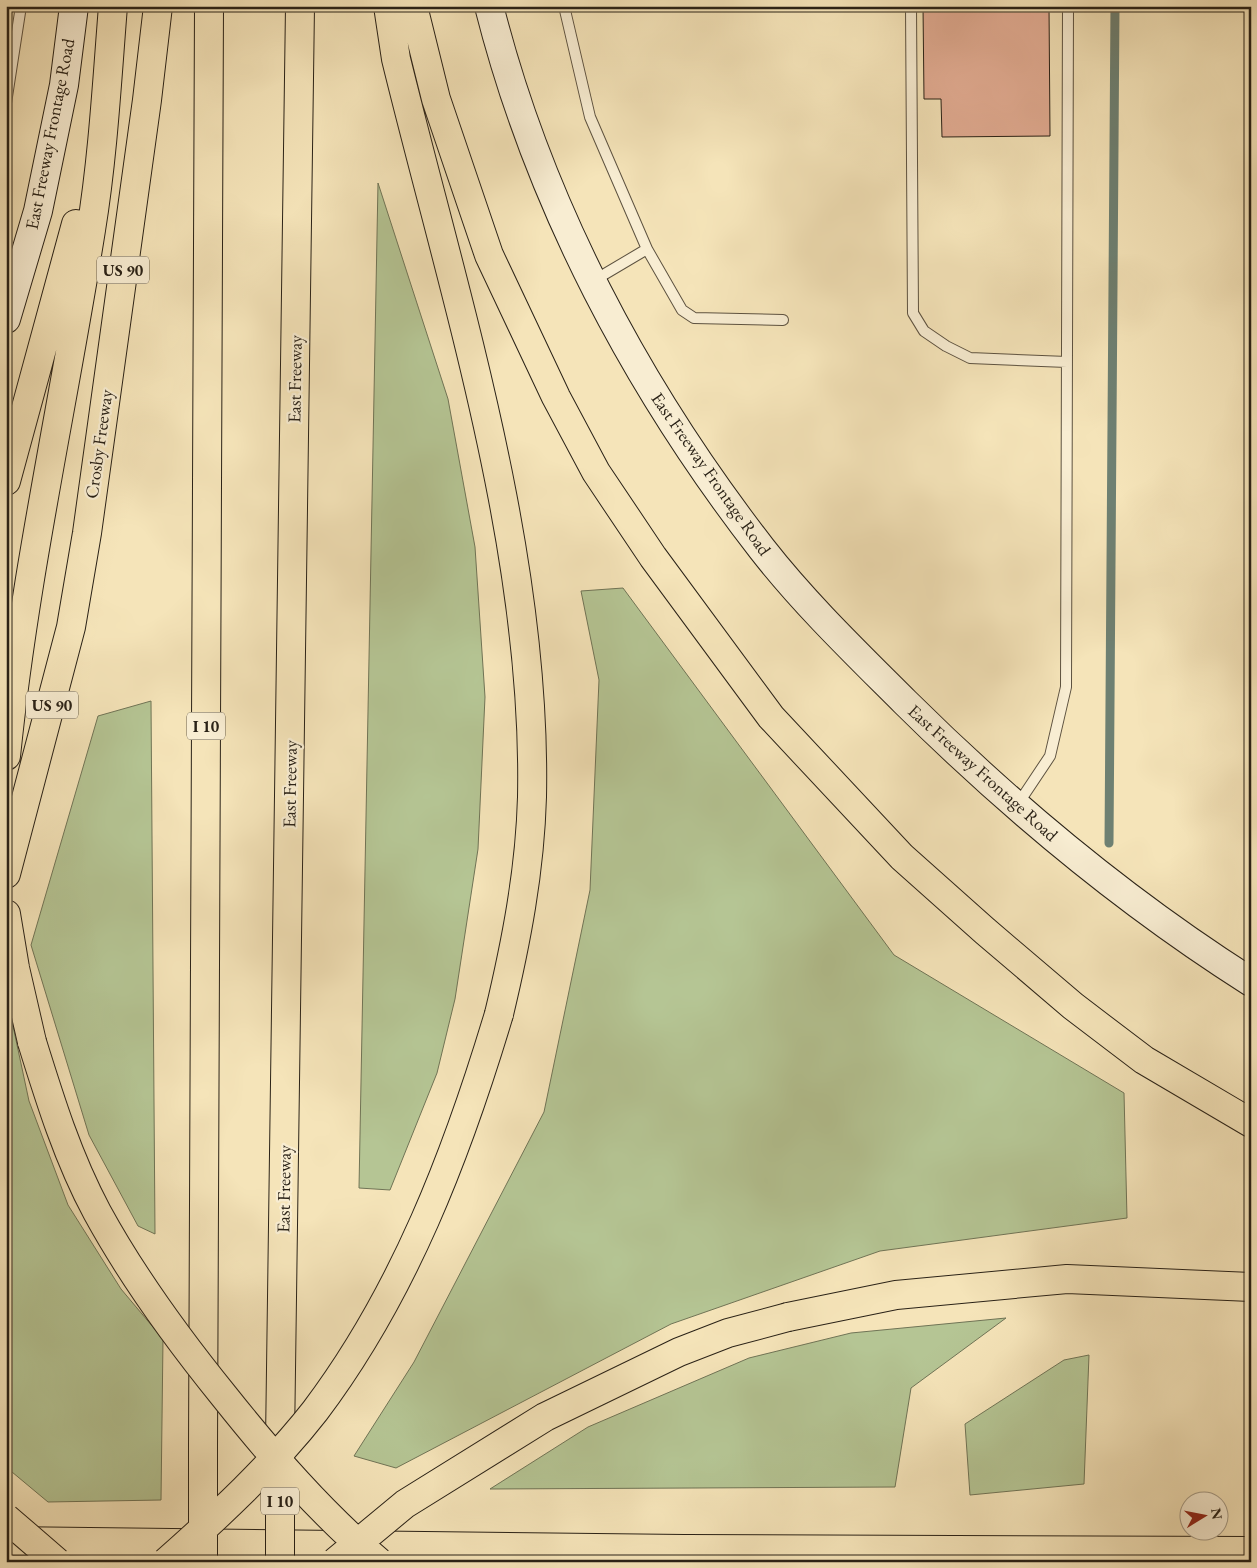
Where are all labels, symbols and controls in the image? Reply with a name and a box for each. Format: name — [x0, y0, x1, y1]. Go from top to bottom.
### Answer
street label: East Freeway Frontage Road — [20, 36, 79, 231]
road number: US 90 — [97, 256, 149, 284]
street label: East Freeway — [282, 335, 307, 423]
street label: Crosby Freeway — [79, 388, 118, 500]
street label: East Freeway Frontage Road — [646, 388, 777, 561]
road number: US 90 — [26, 692, 78, 718]
street label: East Freeway Frontage Road — [903, 699, 1064, 847]
road number: I 10 — [187, 712, 225, 739]
street label: East Freeway — [277, 740, 302, 828]
street label: East Freeway — [271, 1145, 296, 1233]
road number: I 10 — [261, 1488, 299, 1514]
north arrow — [1180, 1490, 1230, 1540]
text: N — [1207, 1507, 1227, 1522]

